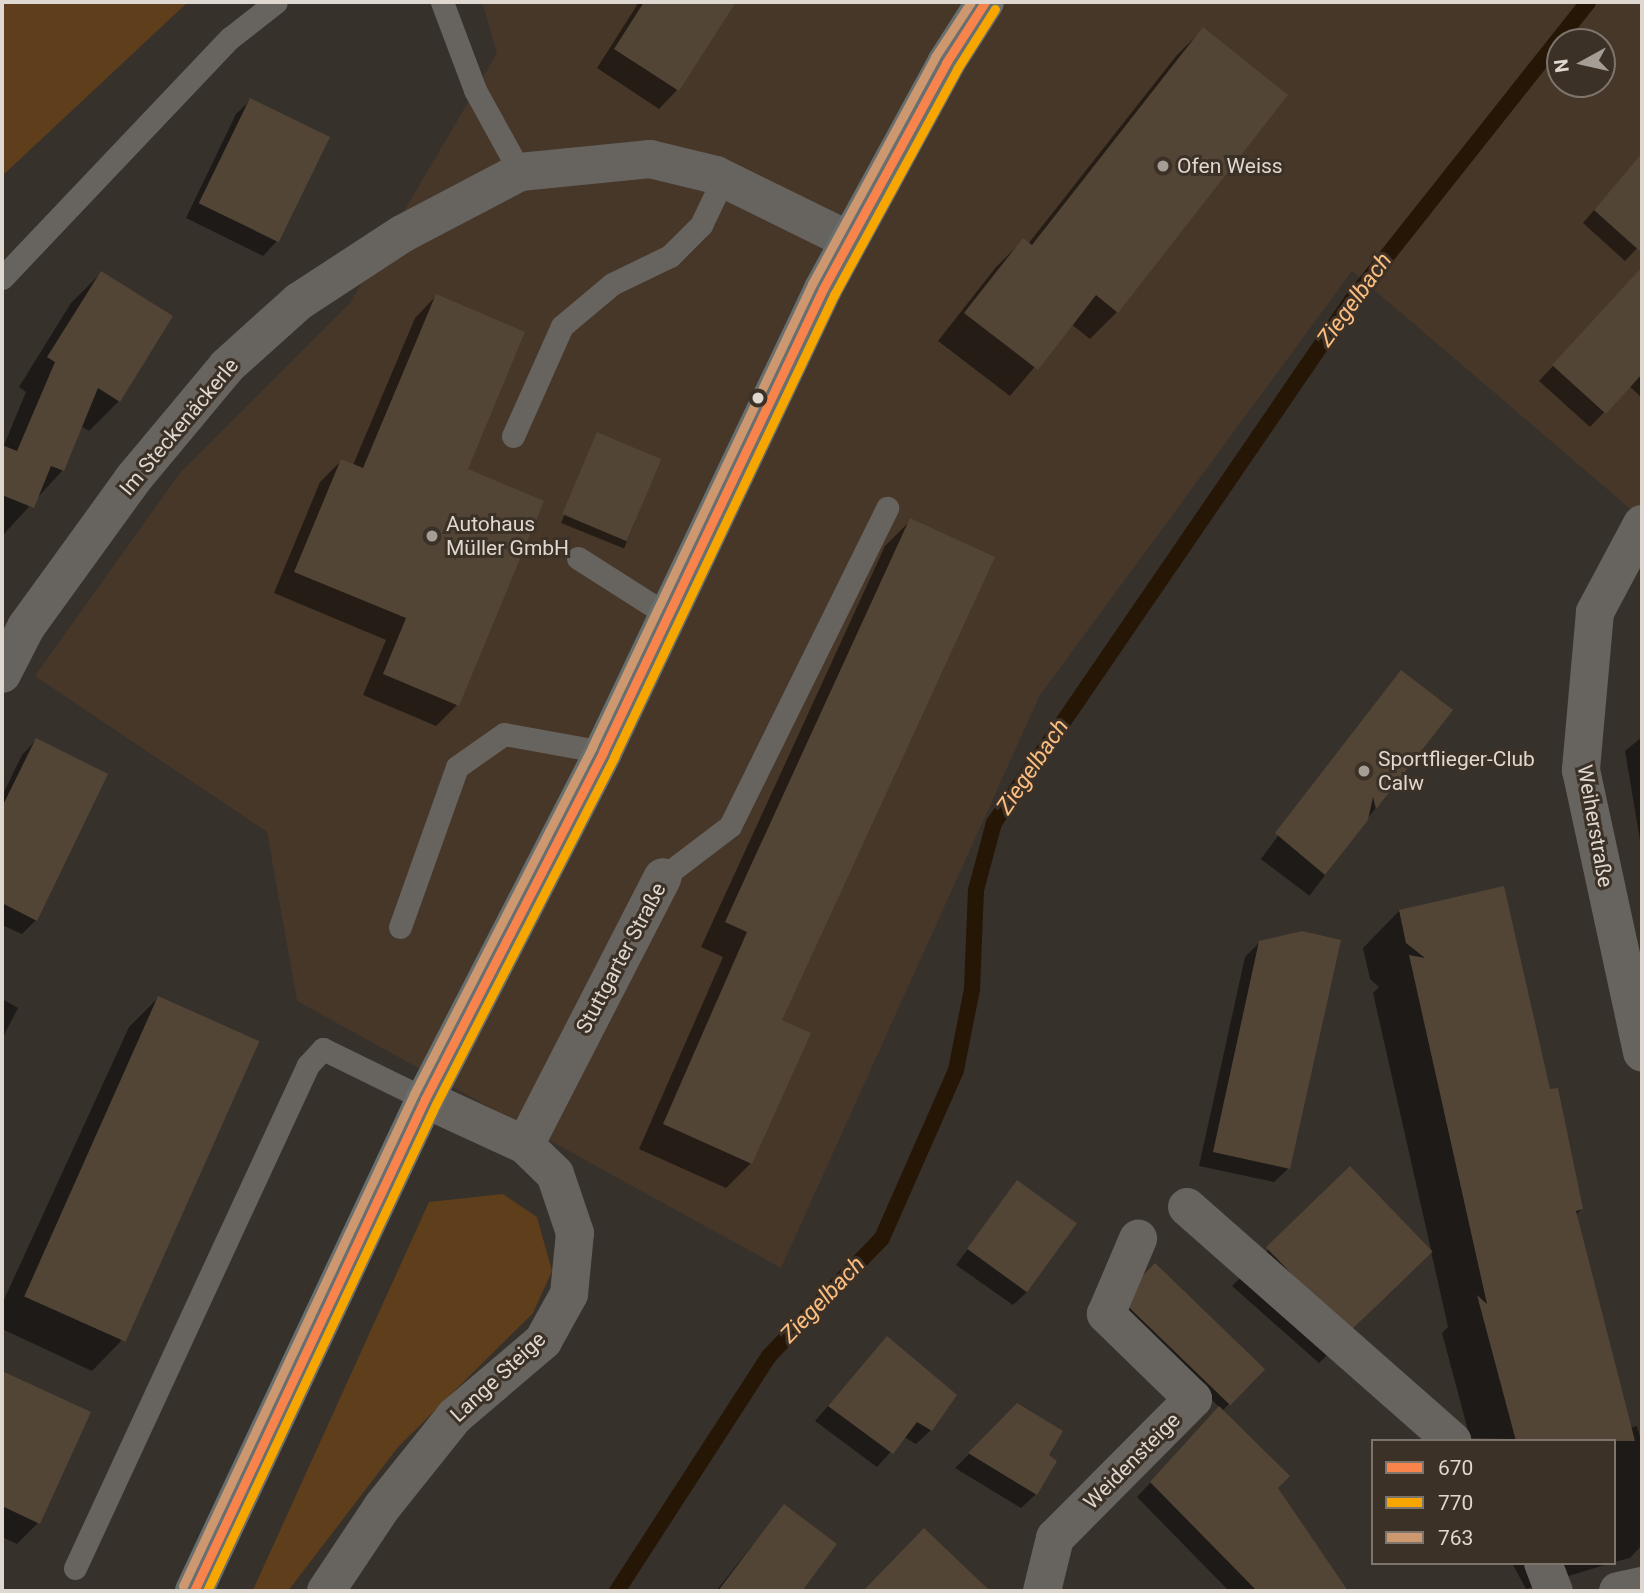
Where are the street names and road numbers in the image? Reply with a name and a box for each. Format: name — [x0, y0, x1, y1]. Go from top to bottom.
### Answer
street label: Im Steckenäckerle — [114, 353, 244, 501]
street label: Weiherstraße — [1572, 763, 1618, 889]
street label: Stuttgarter Straße — [571, 878, 671, 1038]
street label: Lange Steige — [445, 1327, 551, 1427]
street label: Weidensteige — [1079, 1408, 1185, 1514]

